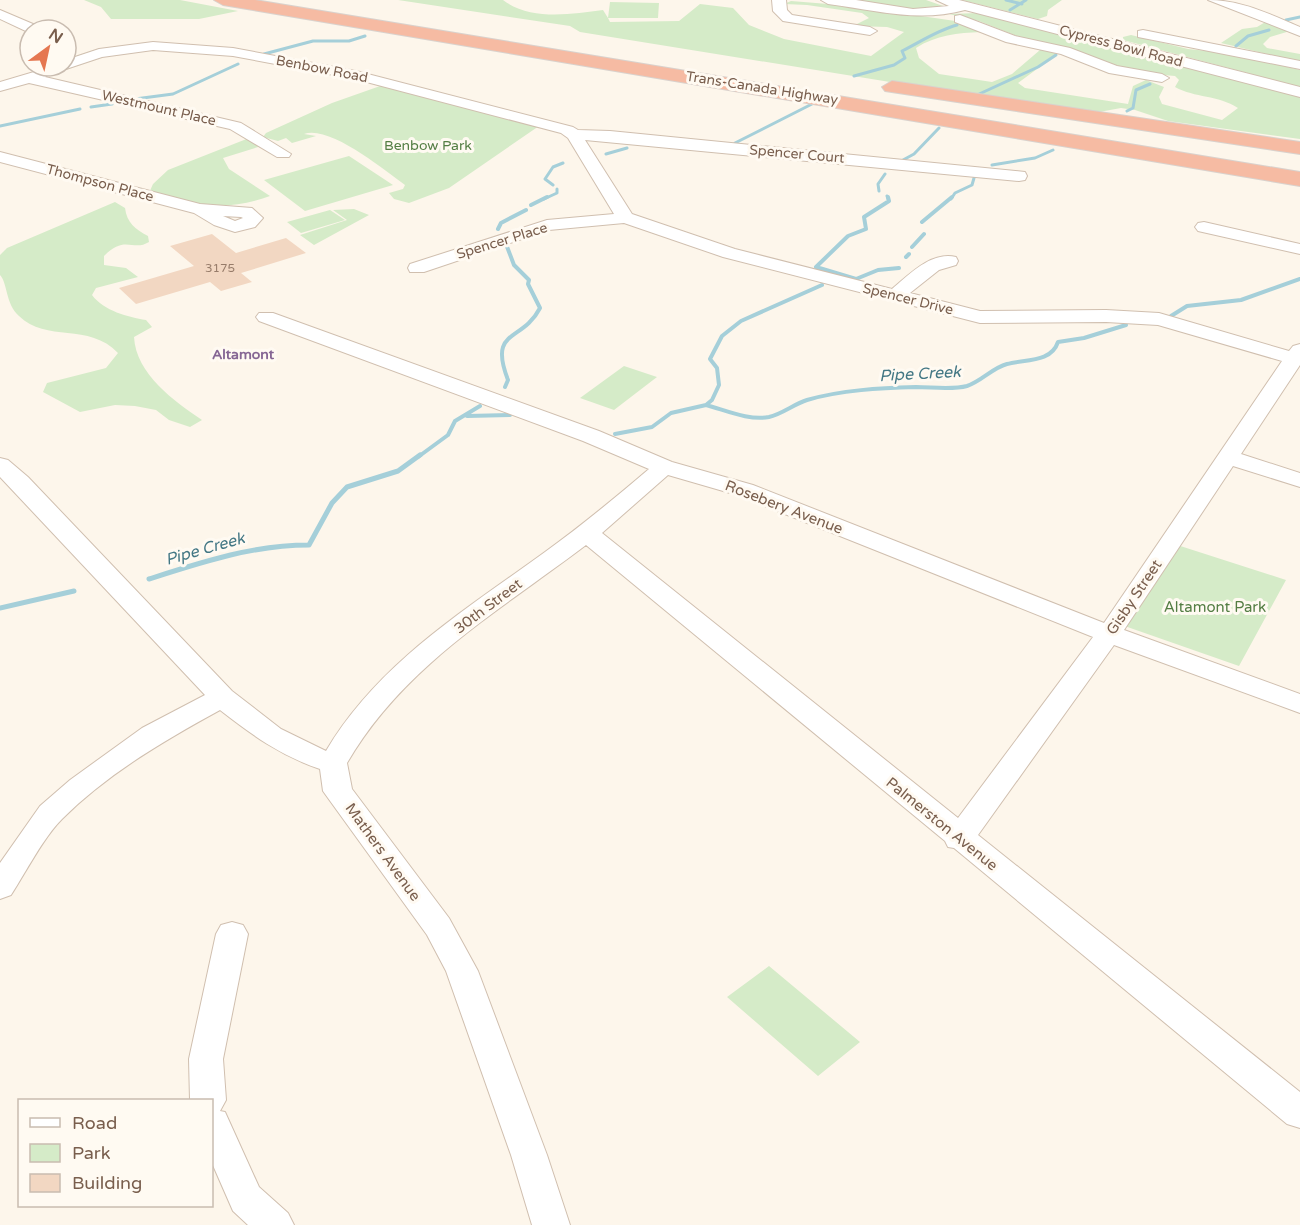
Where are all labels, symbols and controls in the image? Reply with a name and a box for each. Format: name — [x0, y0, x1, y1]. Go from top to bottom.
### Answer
north arrow — [18, 18, 78, 78]
street label: Cypress Bowl Road — [1057, 21, 1185, 71]
text: N — [45, 24, 66, 48]
street label: Benbow Road — [275, 52, 369, 86]
street label: Trans-Canada Highway — [685, 68, 840, 108]
street label: Westmount Place — [100, 87, 218, 129]
park label: Benbow Park — [384, 137, 472, 154]
street label: Spencer Court — [749, 141, 846, 167]
street label: Thompson Place — [44, 160, 156, 206]
street label: Spencer Place — [455, 219, 550, 263]
house number: 3175 — [205, 261, 235, 275]
street label: Spencer Drive — [861, 280, 955, 318]
district label: Altamont — [212, 346, 275, 363]
water label: Pipe Creek — [879, 362, 963, 386]
street label: Rosebery Avenue — [722, 476, 846, 538]
water label: Pipe Creek — [163, 528, 248, 570]
street label: Gisby Street — [1102, 556, 1166, 638]
street label: 30th Street — [450, 574, 526, 637]
park label: Altamont Park — [1164, 598, 1266, 616]
street label: Palmerston Avenue — [883, 773, 1001, 875]
street label: Mathers Avenue — [341, 800, 425, 904]
legend — [18, 1099, 213, 1207]
text: Road — [72, 1112, 117, 1134]
text: Park — [72, 1142, 111, 1164]
text: Building — [72, 1172, 142, 1194]

